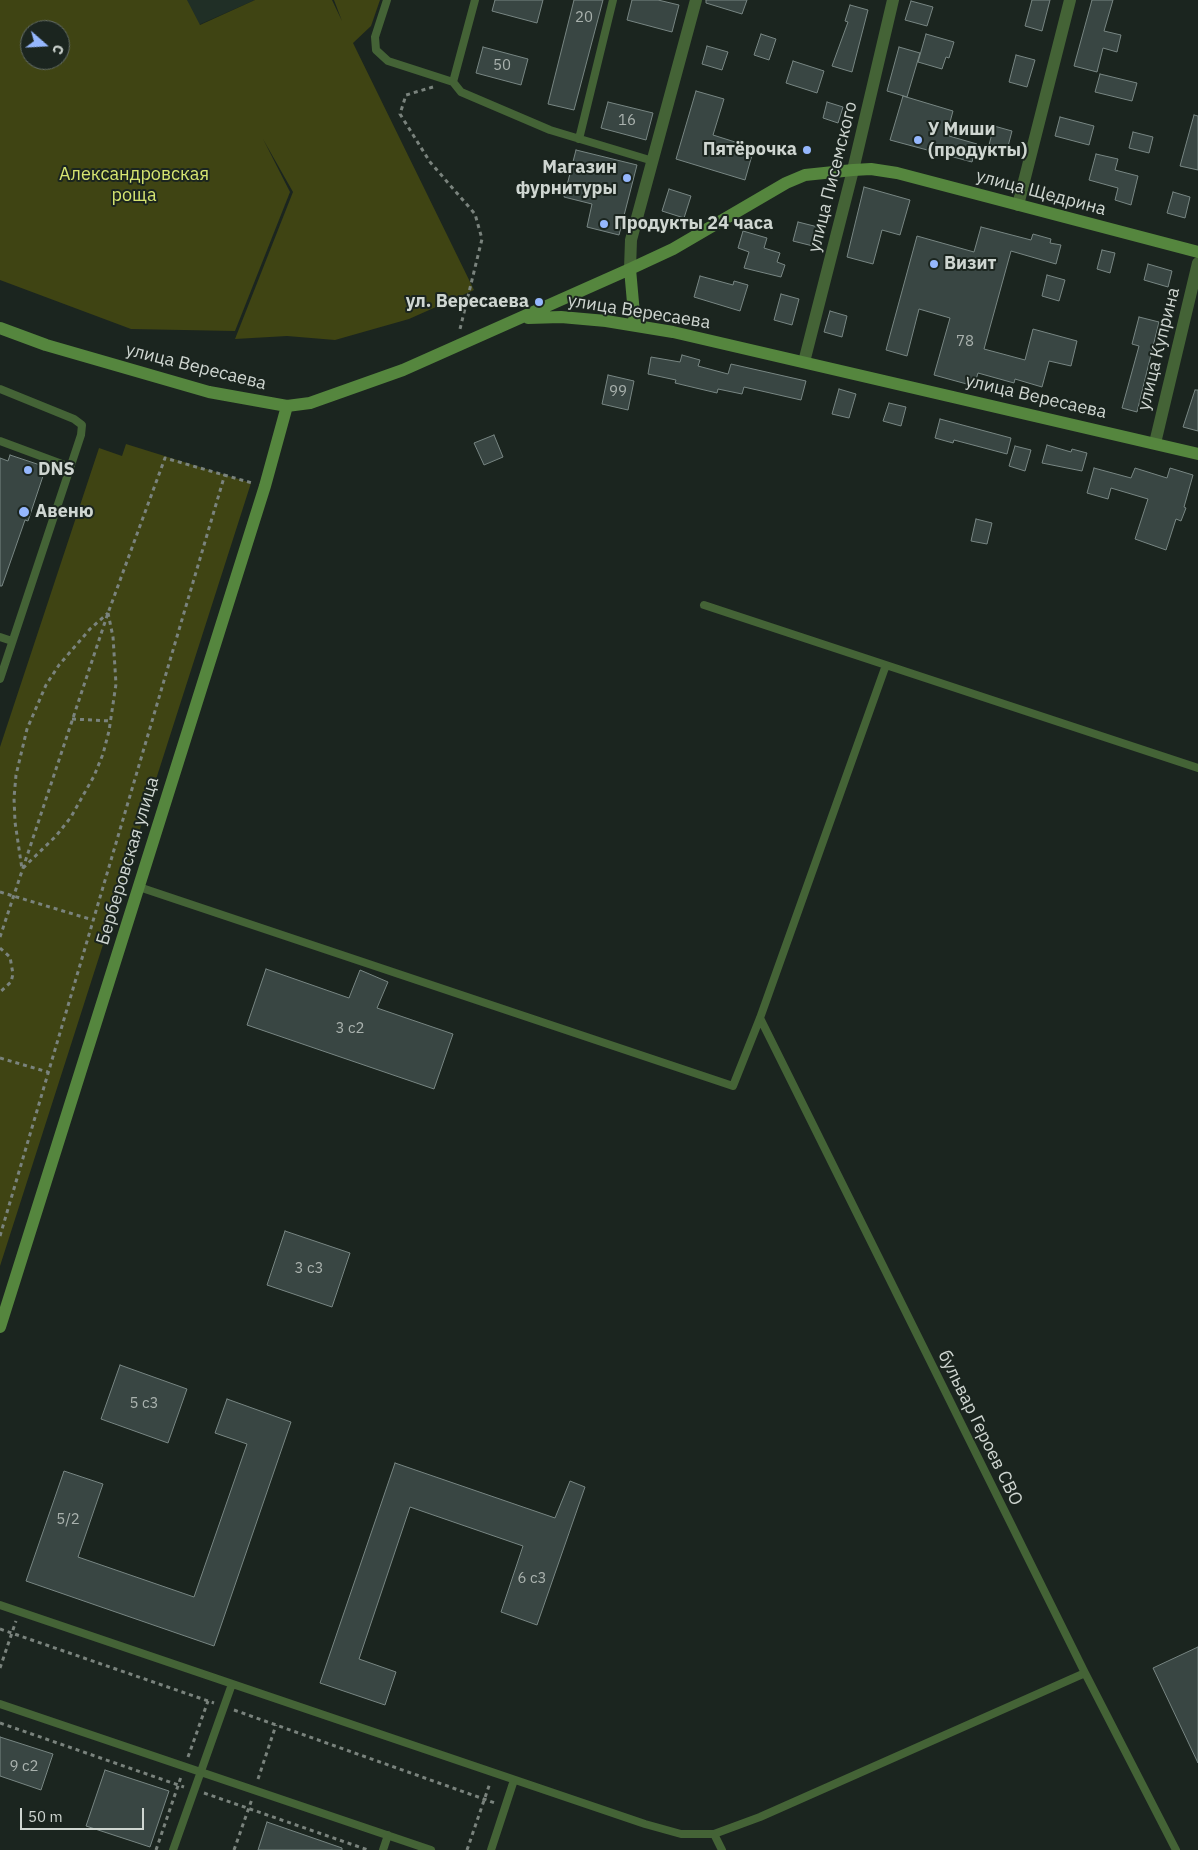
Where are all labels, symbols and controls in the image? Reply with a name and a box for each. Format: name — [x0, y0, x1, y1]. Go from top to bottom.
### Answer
house number: 20 — [575, 9, 593, 27]
north arrow — [20, 20, 70, 70]
text: С — [48, 42, 68, 57]
house number: 50 — [493, 57, 511, 75]
street label: улица Писемского — [804, 99, 862, 255]
house number: 16 — [618, 112, 636, 130]
place label: У Миши (продукты) — [928, 119, 1027, 162]
marker: У Миши (продукты) — [912, 134, 924, 146]
place label: Пятёрочка — [703, 139, 797, 161]
marker: Пятёрочка — [801, 144, 813, 156]
place label: Магазин фурнитуры — [516, 157, 617, 200]
park label: Александровская роща — [59, 164, 209, 206]
street label: улица Щедрина — [974, 165, 1108, 221]
marker: Магазин фурнитуры — [621, 172, 633, 184]
place label: Продукты 24 часа — [614, 213, 773, 235]
marker: Продукты 24 часа — [598, 218, 610, 230]
place label: Визит — [944, 253, 996, 275]
marker: Визит — [928, 258, 940, 270]
street label: улица Куприна — [1133, 285, 1185, 413]
street label: улица Вересаева — [566, 290, 712, 334]
place label: ул. Вересаева — [406, 291, 529, 313]
marker: ул. Вересаева — [533, 296, 545, 308]
house number: 78 — [956, 333, 974, 351]
street label: улица Вересаева — [123, 339, 269, 395]
street label: улица Вересаева — [963, 370, 1109, 424]
house number: 99 — [609, 383, 627, 401]
place label: DNS — [38, 459, 75, 481]
marker: DNS — [22, 464, 34, 476]
place label: Авеню — [35, 501, 94, 523]
marker: Авеню — [17, 505, 31, 519]
street label: Берберовская улица — [92, 774, 164, 948]
house number: 3 с2 — [335, 1020, 365, 1038]
house number: 3 с3 — [294, 1260, 324, 1278]
street label: бульвар Героев СВО — [933, 1347, 1027, 1509]
house number: 5 с3 — [129, 1395, 159, 1413]
house number: 5/2 — [56, 1511, 80, 1529]
house number: 6 с3 — [517, 1570, 547, 1588]
house number: 9 с2 — [9, 1758, 39, 1776]
scale bar — [22, 1798, 146, 1830]
text: 50 m — [28, 1807, 63, 1826]

